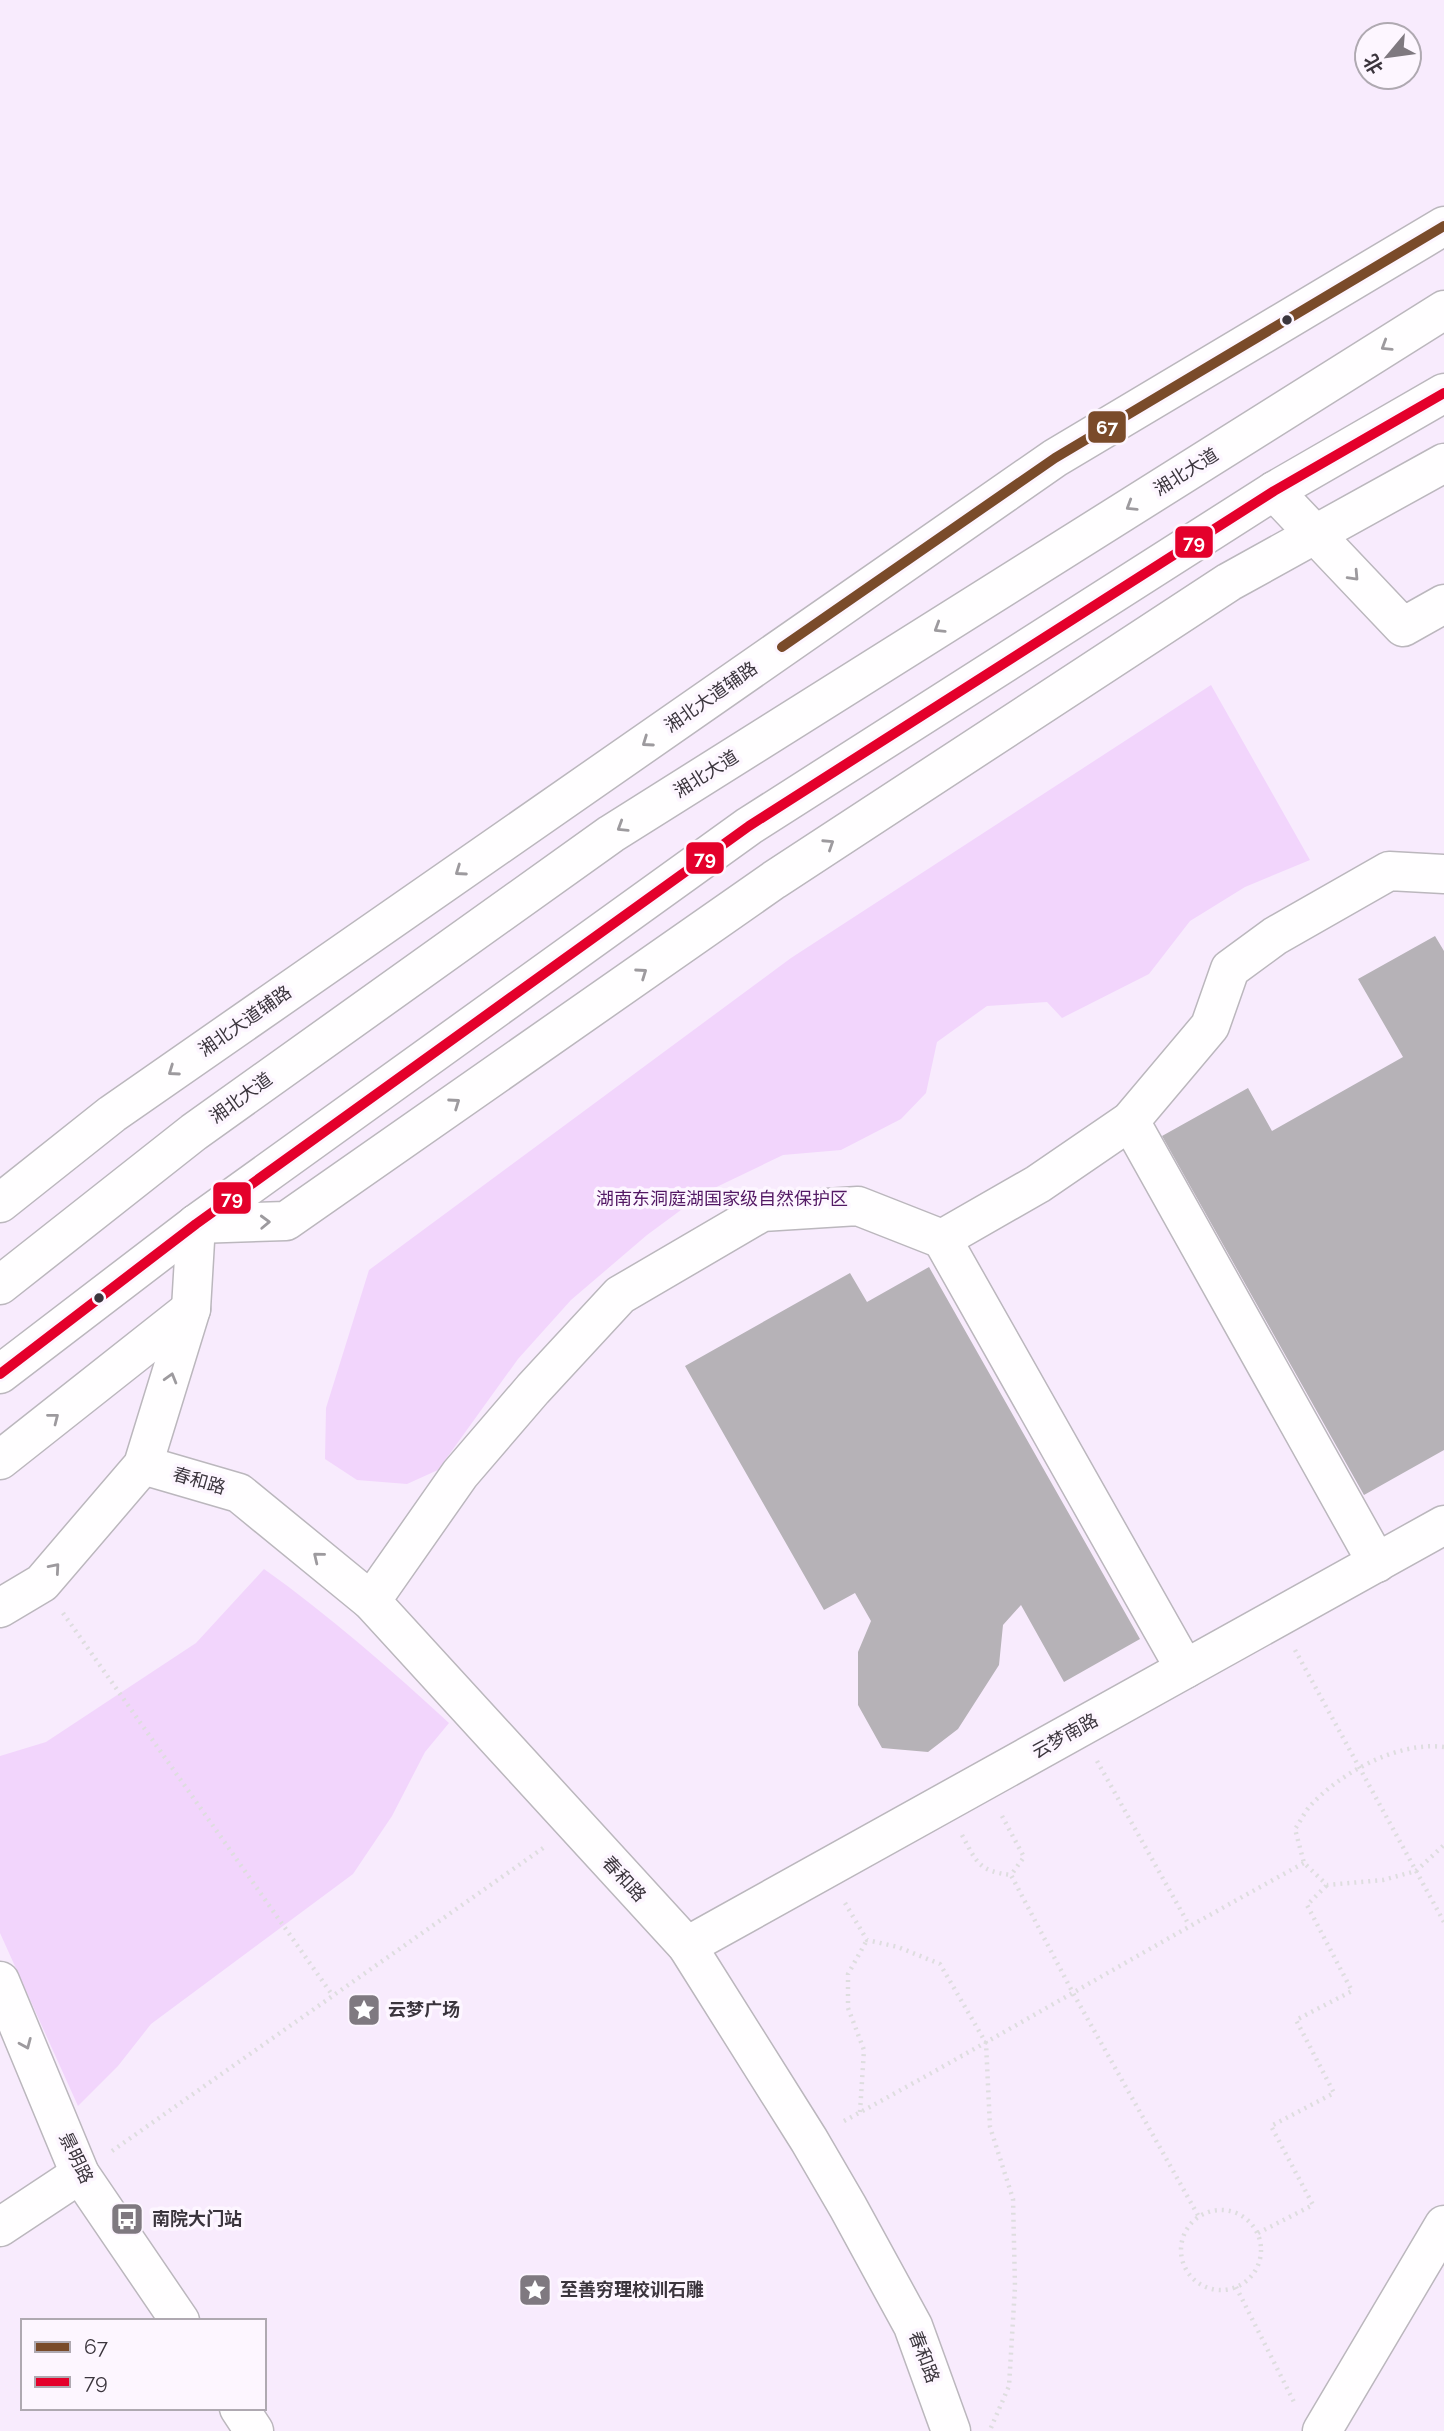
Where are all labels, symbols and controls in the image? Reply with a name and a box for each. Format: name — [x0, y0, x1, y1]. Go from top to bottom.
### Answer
north arrow — [1353, 21, 1423, 91]
text: 北 — [1359, 51, 1387, 78]
unlabelled marker — [1280, 313, 1294, 327]
one-way arrow — [1381, 338, 1394, 351]
line badge: 67 — [1087, 410, 1127, 444]
text: 67 — [1096, 416, 1118, 438]
street label: 湘北大道 — [1150, 444, 1222, 500]
one-way arrow — [1126, 498, 1139, 511]
line badge: 79 — [1174, 525, 1214, 559]
text: 79 — [1183, 531, 1205, 553]
one-way arrow — [1346, 568, 1359, 581]
one-way arrow — [933, 619, 946, 632]
street label: 湘北大道辅路 — [660, 657, 761, 736]
one-way arrow — [642, 733, 655, 746]
street label: 湘北大道 — [670, 746, 742, 802]
one-way arrow — [616, 818, 629, 831]
one-way arrow — [822, 840, 835, 853]
line badge: 79 — [685, 841, 725, 875]
text: 79 — [694, 847, 716, 869]
one-way arrow — [455, 863, 468, 875]
one-way arrow — [634, 969, 647, 981]
street label: 湘北大道辅路 — [194, 981, 295, 1060]
one-way arrow — [168, 1063, 181, 1075]
street label: 湘北大道 — [205, 1068, 276, 1127]
one-way arrow — [447, 1099, 460, 1111]
line badge: 79 — [212, 1181, 252, 1215]
text: 79 — [221, 1187, 243, 1209]
park label: 湖南东洞庭湖国家级自然保护区 — [596, 1188, 848, 1209]
one-way arrow — [259, 1214, 270, 1229]
unlabelled marker — [92, 1291, 106, 1305]
one-way arrow — [163, 1372, 178, 1384]
one-way arrow — [46, 1413, 58, 1426]
street label: 春和路 — [170, 1463, 228, 1498]
one-way arrow — [313, 1553, 325, 1566]
one-way arrow — [47, 1564, 59, 1577]
street label: 云梦南路 — [1028, 1709, 1101, 1762]
street label: 春和路 — [598, 1852, 650, 1906]
place icon: 云梦广场 — [345, 1991, 383, 2029]
place label: 云梦广场 — [388, 1999, 460, 2020]
one-way arrow — [18, 2037, 32, 2049]
street label: 景明路 — [55, 2129, 98, 2187]
bus stop icon: 南院大门站 — [108, 2200, 146, 2238]
place label: 南院大门站 — [152, 2208, 242, 2229]
place icon: 至善穷理校训石雕 — [516, 2271, 554, 2309]
place label: 至善穷理校训石雕 — [560, 2279, 704, 2300]
legend — [21, 2319, 266, 2410]
street label: 春和路 — [905, 2328, 944, 2386]
text: 67 — [84, 2334, 109, 2359]
text: 79 — [84, 2369, 107, 2394]

